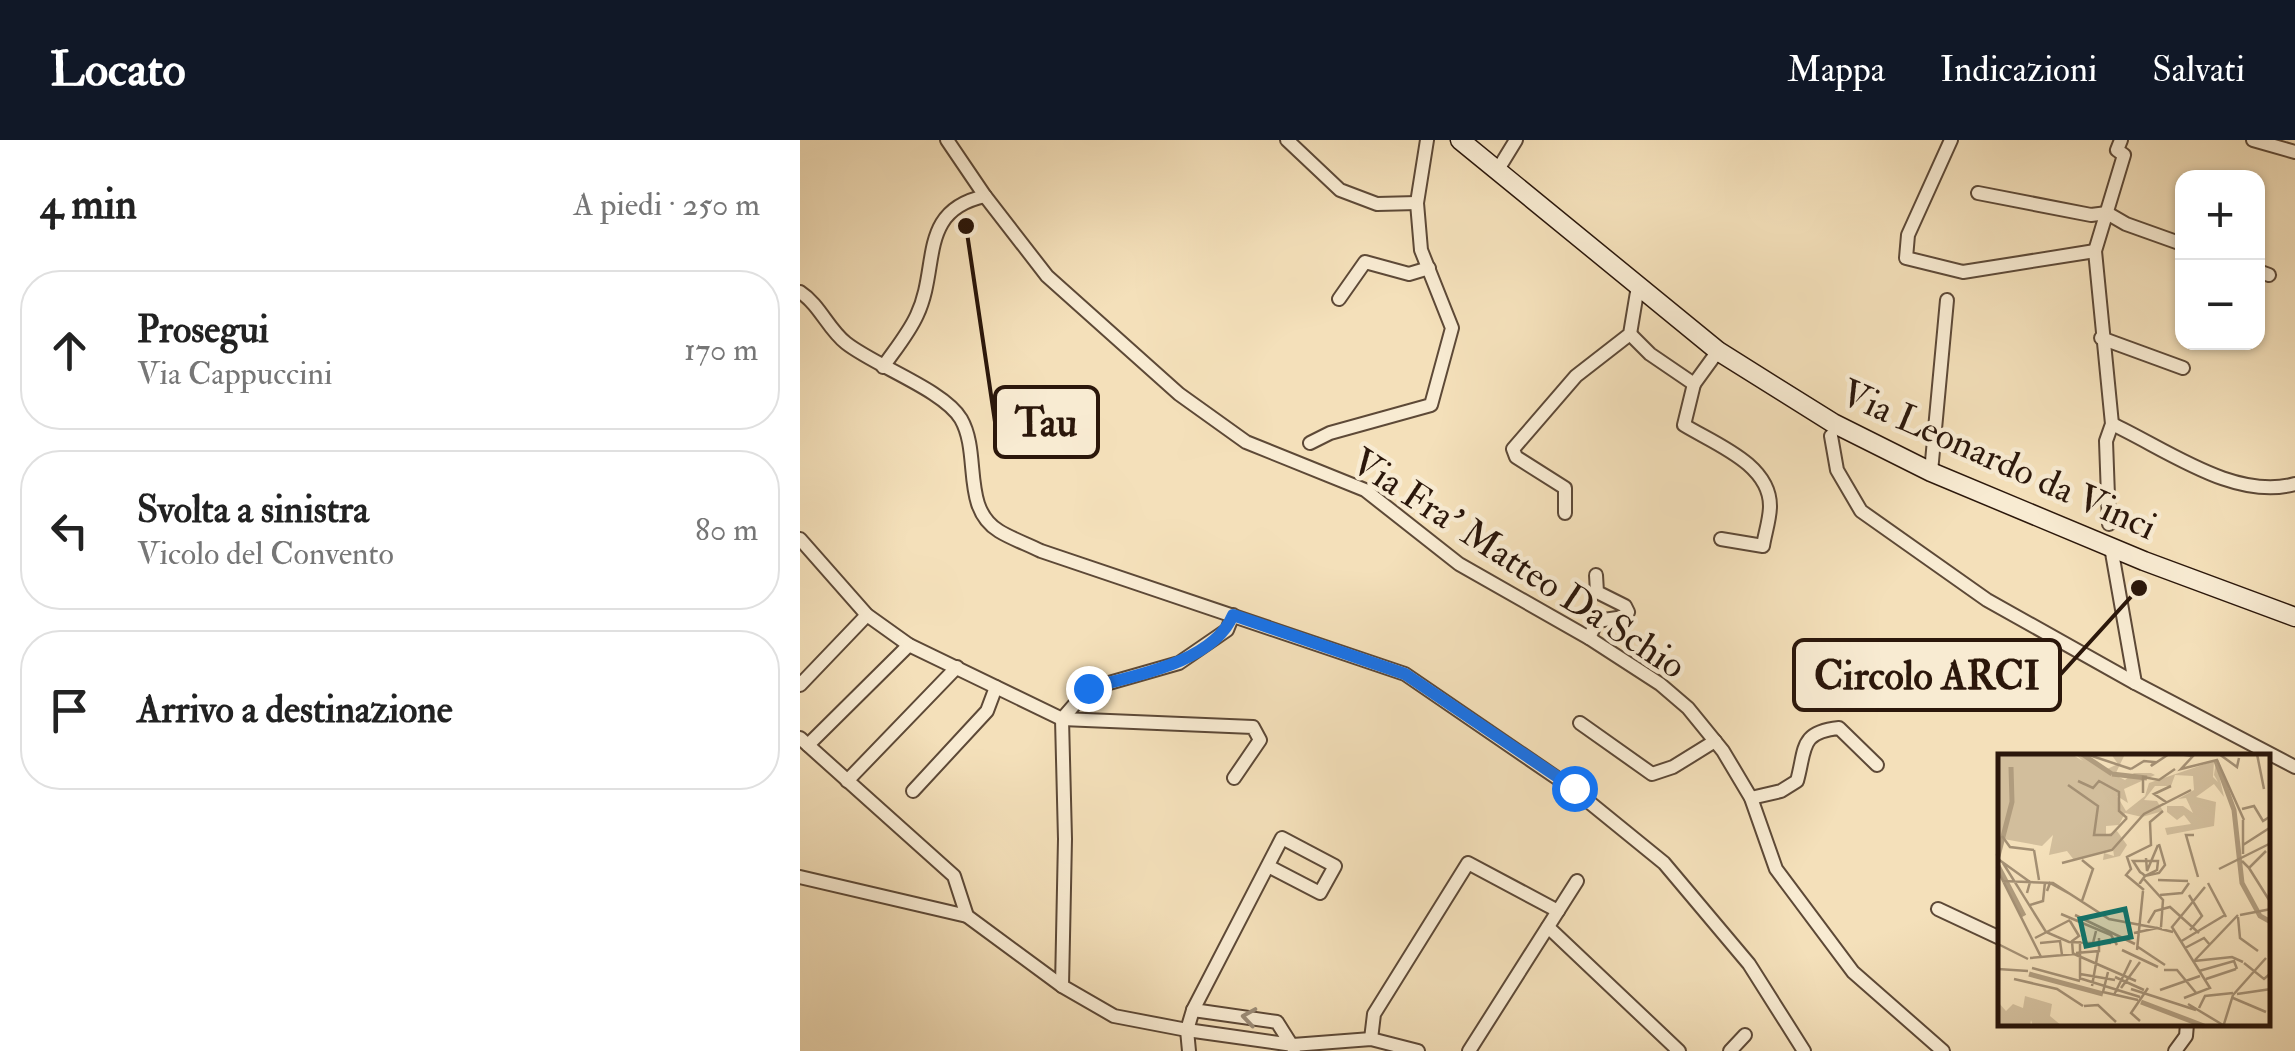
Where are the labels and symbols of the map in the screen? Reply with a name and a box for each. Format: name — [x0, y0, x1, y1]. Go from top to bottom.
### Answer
street label: Via Leonardo da Vinci — [1833, 369, 2164, 551]
callout: Tau — [995, 387, 1098, 457]
text: Tau — [1014, 398, 1077, 449]
street label: Via Fra' Matteo Da Schio — [1342, 438, 1695, 690]
callout: Circolo ARCI — [1794, 640, 2060, 710]
text: Circolo ARCI — [1814, 651, 2040, 702]
route end — [1066, 666, 1112, 712]
inset map — [1998, 754, 2270, 1026]
route start — [1552, 766, 1598, 812]
one-way arrow — [1241, 1007, 1257, 1028]

